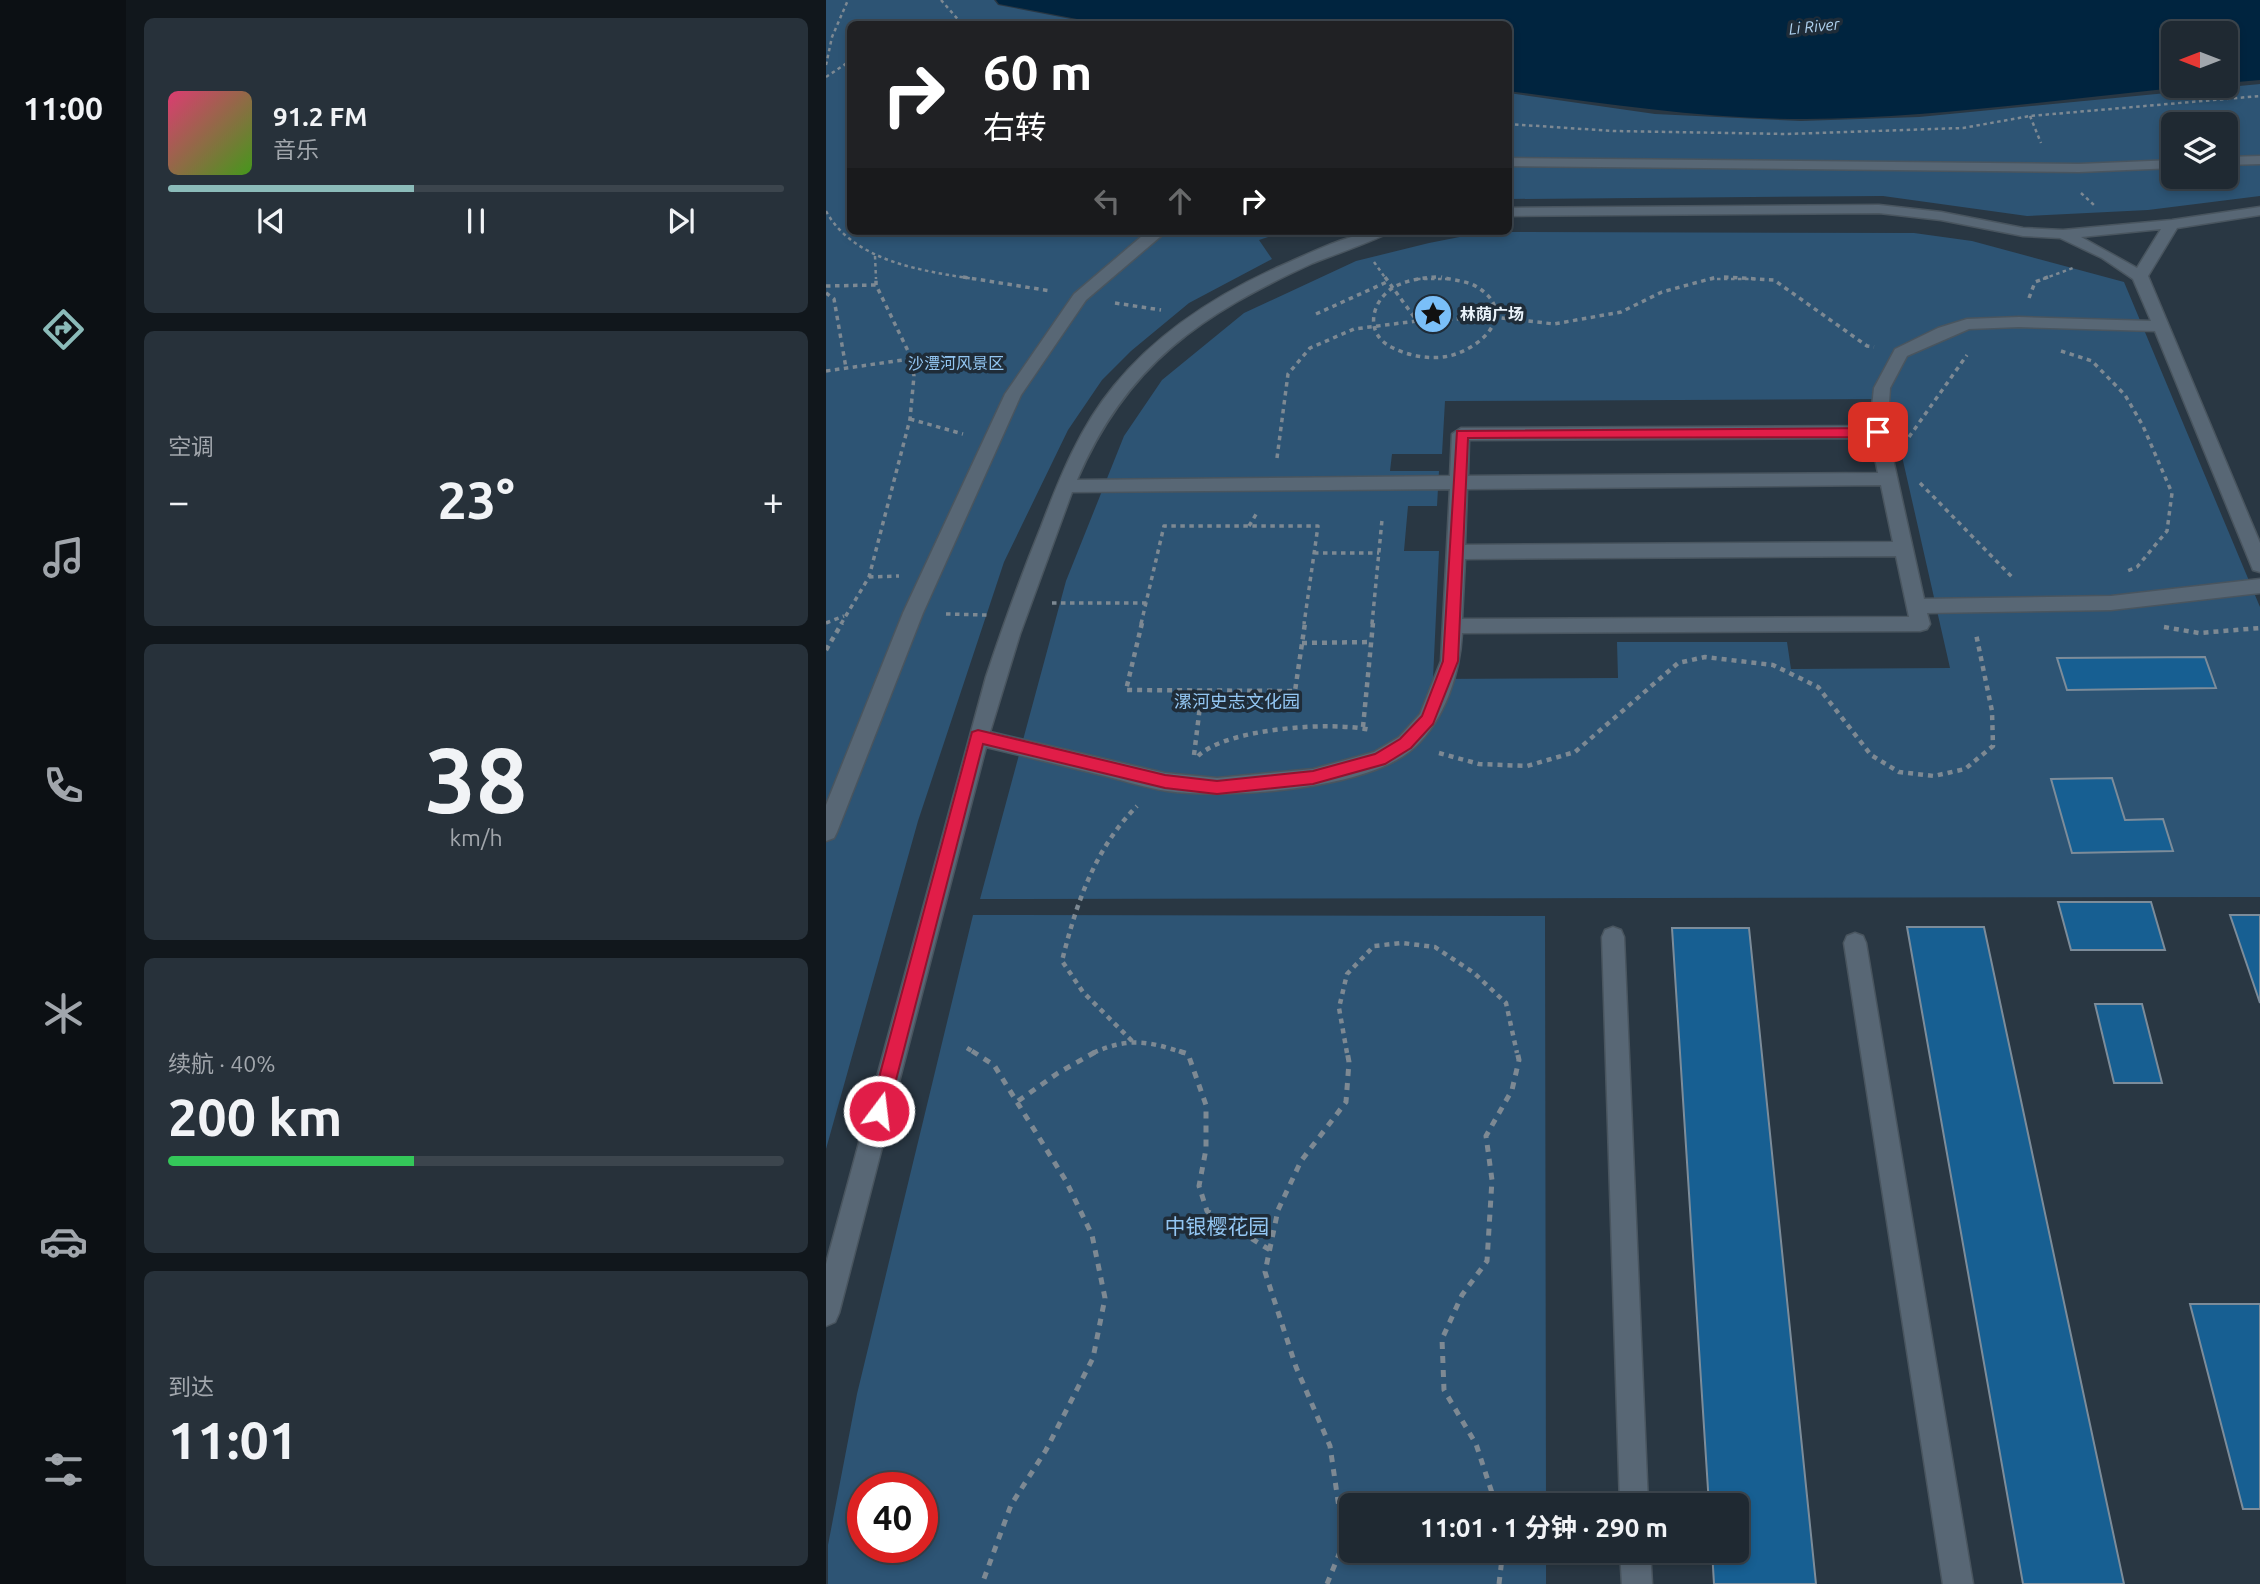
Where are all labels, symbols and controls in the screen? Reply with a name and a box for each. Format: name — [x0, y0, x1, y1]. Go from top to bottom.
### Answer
water label: Li River — [1788, 14, 1841, 38]
north arrow — [2161, 21, 2238, 98]
map controls — [2161, 21, 2238, 189]
text: 60 m — [983, 44, 1092, 99]
icon: right — [868, 49, 959, 140]
text: 11:00 — [23, 90, 103, 126]
text: 91.2 FM — [273, 102, 367, 131]
text: 右转 — [983, 109, 1047, 145]
button: layers — [2161, 112, 2238, 189]
text: 音乐 — [273, 137, 319, 162]
icon: left — [1088, 182, 1126, 220]
icon: ahead — [1161, 182, 1199, 220]
icon: right — [1234, 182, 1272, 220]
icon: previous — [252, 202, 290, 240]
icon: pause — [457, 202, 495, 240]
icon: next — [662, 202, 700, 240]
place icon: 林荫广场 — [1412, 293, 1454, 335]
icon: directions — [39, 305, 88, 354]
place label: 林荫广场 — [1460, 305, 1524, 323]
park label: 沙澧河风景区 — [908, 354, 1004, 372]
pin — [1848, 402, 1908, 462]
icon: arrive — [1859, 413, 1897, 451]
text: 空调 — [168, 434, 214, 459]
text: 23° — [437, 471, 515, 529]
text: − — [168, 480, 189, 522]
text: + — [763, 480, 784, 522]
icon: music — [39, 533, 88, 582]
park label: 漯河史志文化园 — [1174, 691, 1300, 711]
text: 38 — [425, 728, 527, 830]
icon: phone — [39, 761, 88, 810]
text: km/h — [449, 825, 503, 850]
icon: climate — [39, 989, 88, 1038]
text: 续航 · 40% — [168, 1051, 275, 1076]
position arrow — [842, 1074, 916, 1148]
text: 200 km — [168, 1088, 342, 1146]
park label: 中银樱花园 — [1165, 1214, 1270, 1238]
icon: car — [39, 1217, 88, 1266]
text: 到达 — [168, 1374, 214, 1399]
text: 11:01 — [168, 1411, 298, 1469]
icon: filters — [39, 1445, 88, 1494]
speed limit sign: 40 — [847, 1472, 938, 1563]
text: 11:01 · 1 分钟 · 290 m — [1420, 1513, 1668, 1542]

